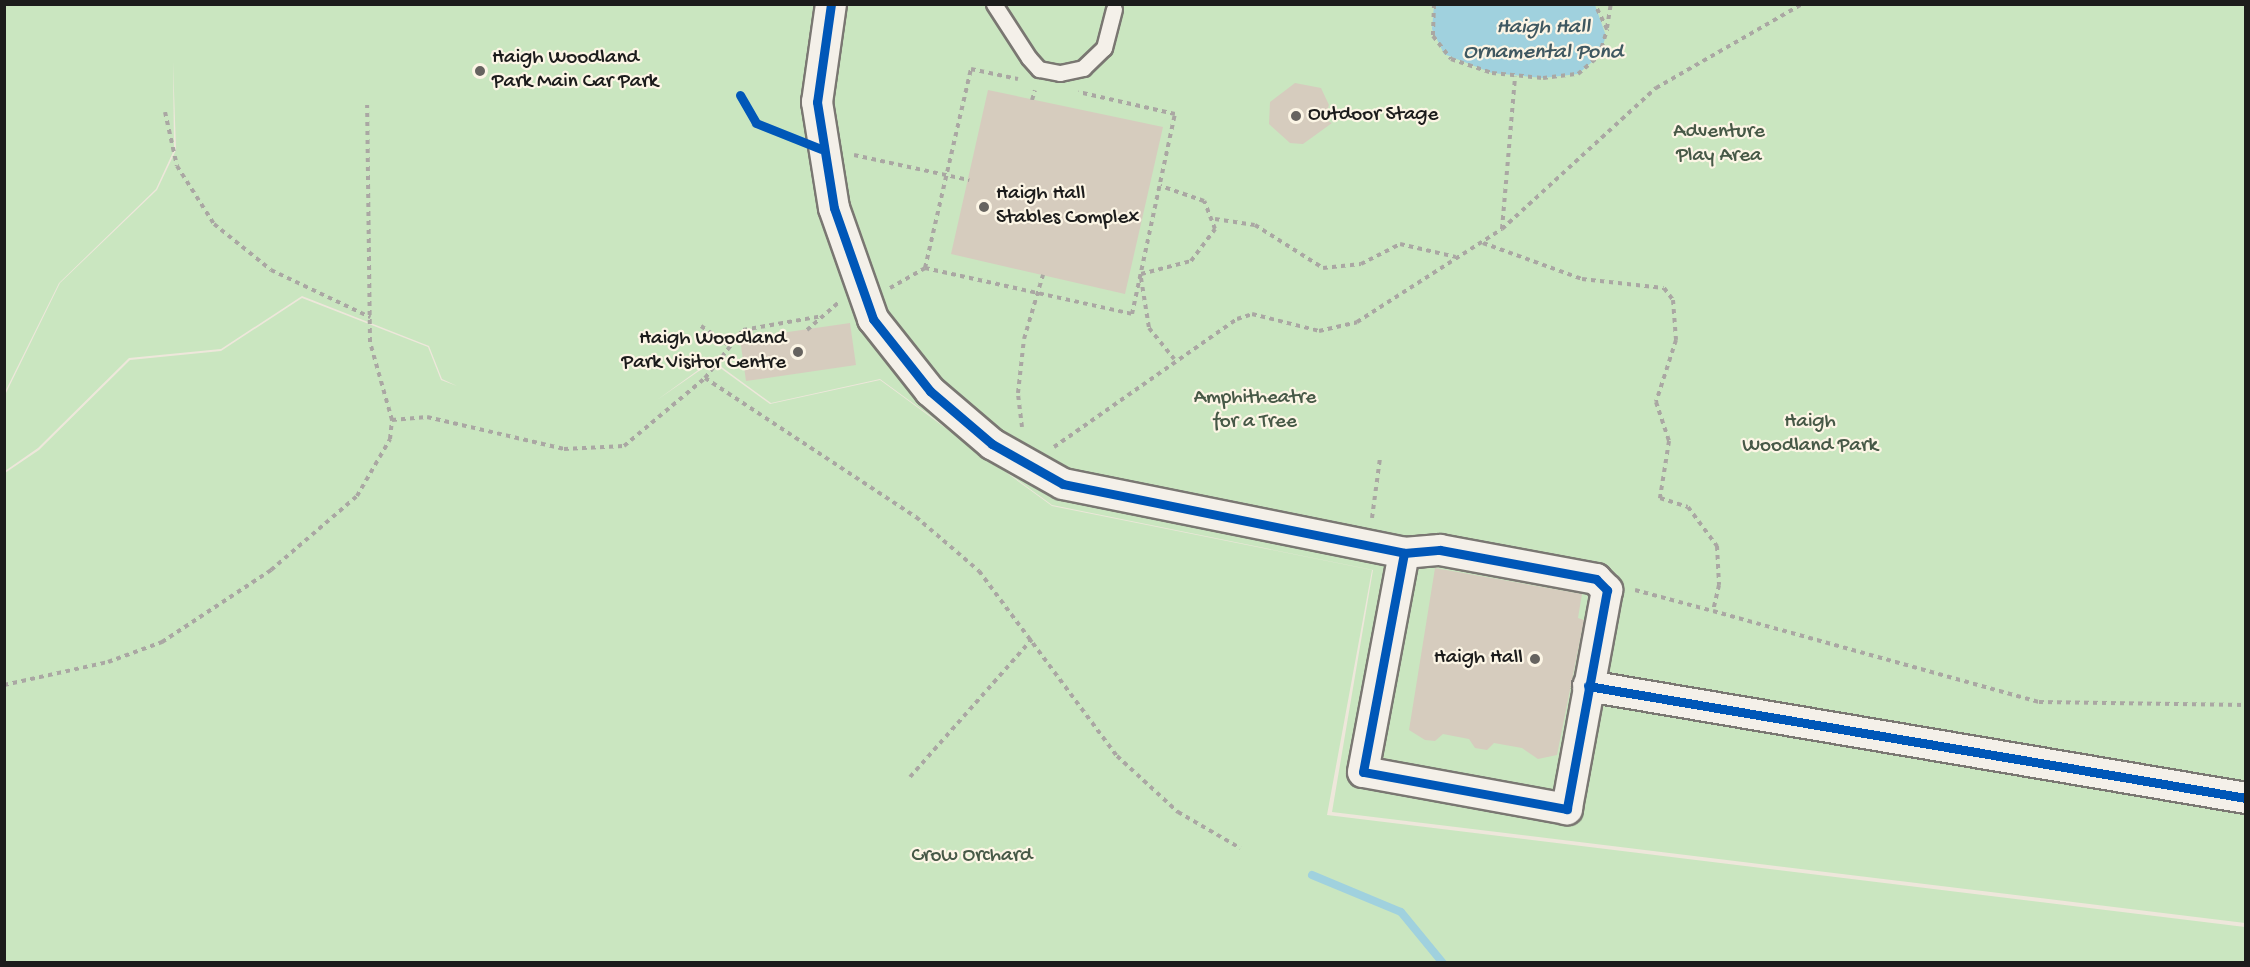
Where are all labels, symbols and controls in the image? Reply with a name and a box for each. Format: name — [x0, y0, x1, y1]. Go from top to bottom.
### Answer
water label: Haigh Hall Ornamental Pond — [1463, 15, 1623, 66]
place label: Haigh Woodland Park Main Car Park — [492, 46, 658, 96]
marker: Haigh Woodland Park Main Car Park — [473, 64, 487, 78]
place label: Outdoor Stage — [1308, 103, 1438, 129]
marker: Outdoor Stage — [1289, 109, 1303, 123]
park label: Adventure Play Area — [1673, 120, 1765, 170]
place label: Haigh Hall Stables Complex — [996, 182, 1139, 232]
marker: Haigh Hall Stables Complex — [977, 200, 991, 214]
place label: Haigh Woodland Park Visitor Centre — [622, 327, 786, 377]
marker: Haigh Woodland Park Visitor Centre — [791, 345, 805, 359]
park label: Amphitheatre for a Tree — [1194, 386, 1316, 436]
park label: Haigh Woodland Park — [1742, 410, 1878, 460]
place label: Haigh Hall — [1434, 646, 1523, 672]
marker: Haigh Hall — [1528, 652, 1542, 666]
park label: Crow Orchard — [912, 844, 1032, 870]

